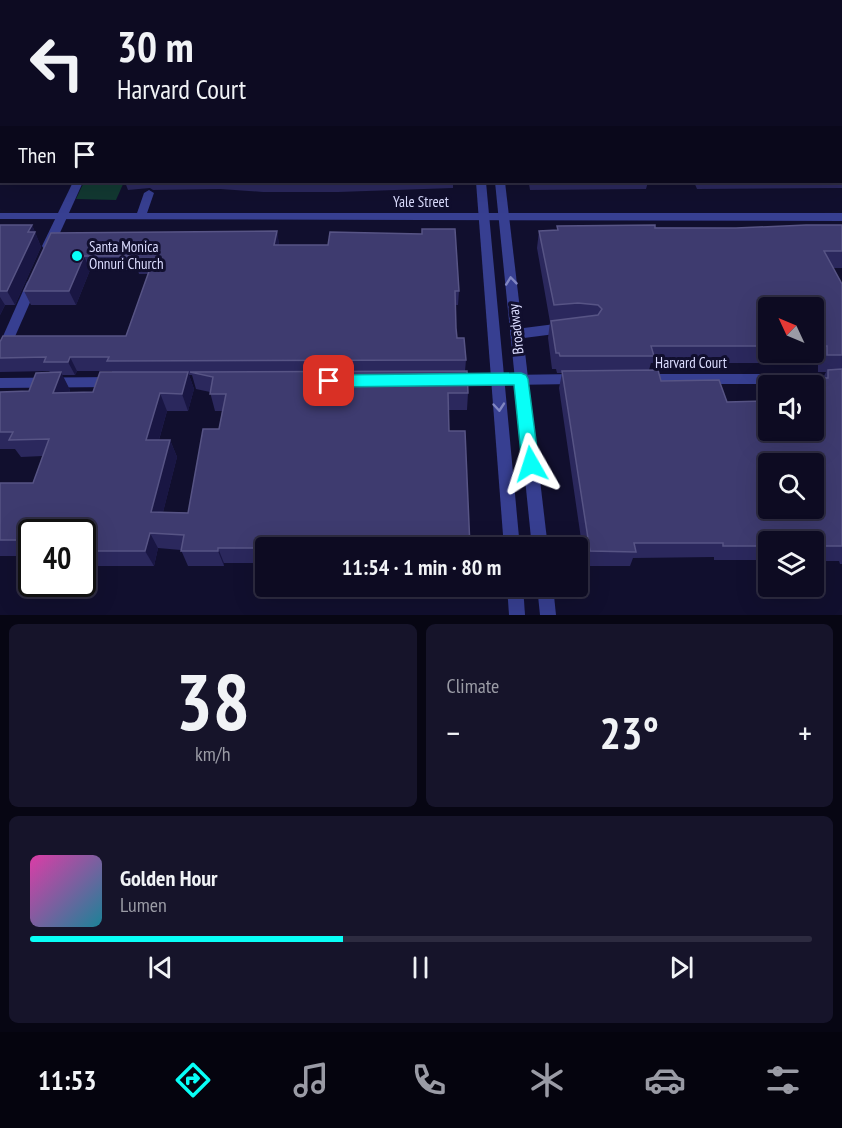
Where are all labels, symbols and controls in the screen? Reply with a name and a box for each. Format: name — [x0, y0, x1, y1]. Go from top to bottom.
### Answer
text: 30 m — [117, 19, 194, 74]
icon: left — [18, 24, 96, 102]
text: Harvard Court — [117, 72, 246, 106]
icon: arrive — [68, 138, 101, 171]
text: Then — [18, 141, 56, 169]
street label: Yale Street — [393, 192, 449, 211]
place label: Santa Monica Onnuri Church — [89, 237, 164, 273]
marker: Santa Monica Onnuri Church — [70, 249, 84, 263]
one-way arrow — [505, 276, 518, 285]
north arrow — [758, 297, 824, 363]
map controls — [758, 297, 824, 597]
street label: Broadway — [503, 303, 528, 355]
street label: Harvard Court — [655, 353, 727, 372]
pin — [303, 355, 354, 406]
icon: arrive — [312, 364, 345, 397]
button: sound — [758, 375, 824, 441]
one-way arrow — [493, 403, 506, 412]
position arrow — [499, 432, 563, 496]
button: search — [758, 453, 824, 519]
speed limit sign: 40 — [18, 519, 96, 597]
button: layers — [758, 531, 824, 597]
text: 11:54 · 1 min · 80 m — [342, 553, 501, 581]
text: 38 — [175, 651, 250, 752]
text: Climate — [447, 673, 499, 699]
text: 23° — [600, 703, 659, 761]
text: − — [447, 711, 460, 754]
text: + — [798, 711, 812, 754]
text: km/h — [195, 741, 230, 767]
text: Golden Hour — [120, 864, 218, 892]
text: Lumen — [120, 892, 167, 918]
icon: previous — [144, 951, 177, 984]
icon: pause — [404, 951, 437, 984]
icon: next — [665, 951, 698, 984]
icon: directions — [172, 1059, 214, 1101]
icon: music — [290, 1059, 332, 1101]
icon: phone — [408, 1059, 450, 1101]
icon: climate — [526, 1059, 568, 1101]
icon: car — [644, 1059, 686, 1101]
icon: filters — [762, 1059, 804, 1101]
text: 11:53 — [38, 1063, 96, 1097]

